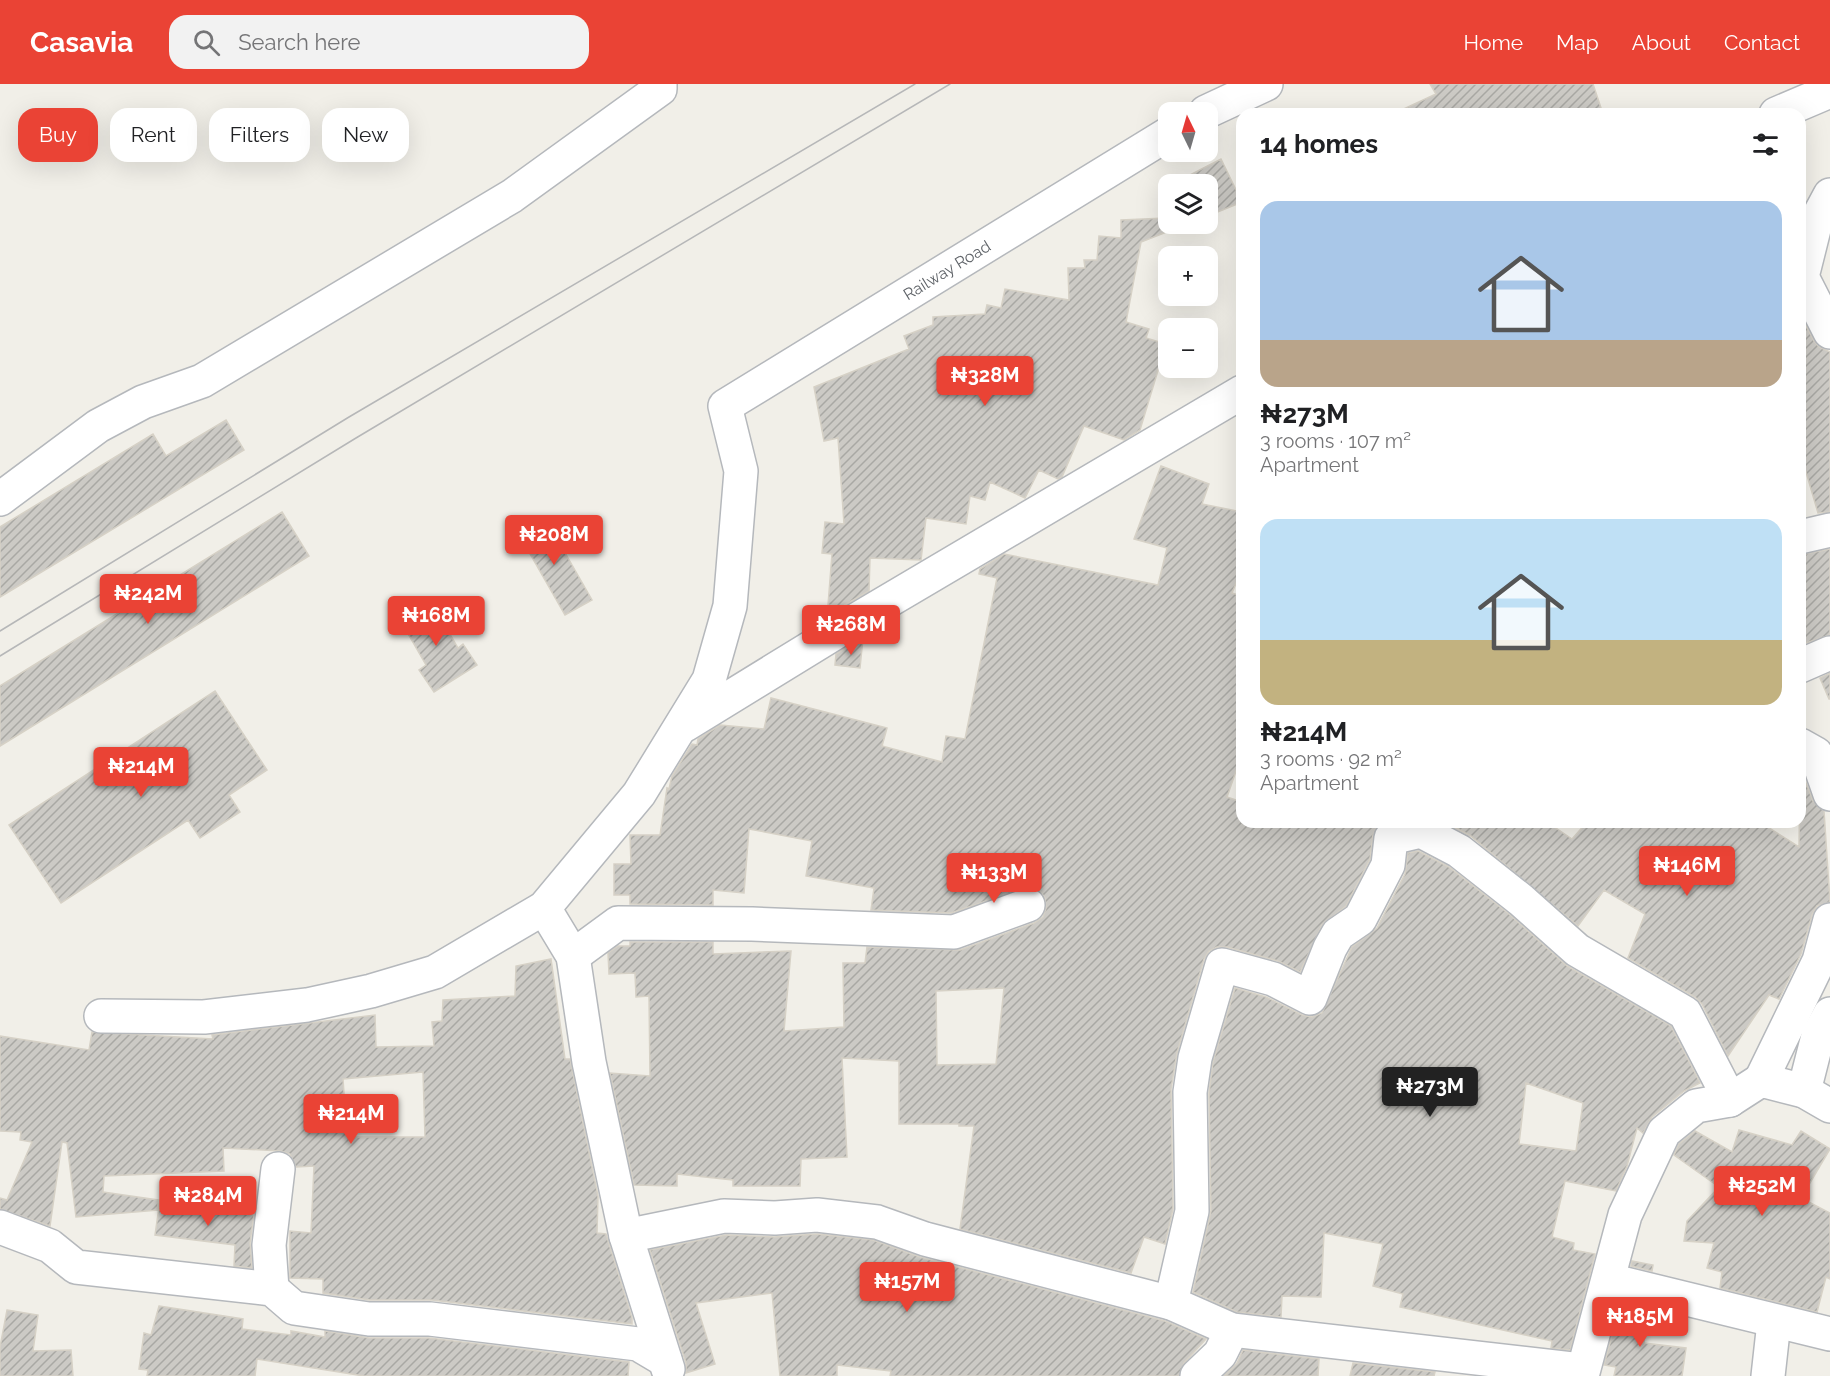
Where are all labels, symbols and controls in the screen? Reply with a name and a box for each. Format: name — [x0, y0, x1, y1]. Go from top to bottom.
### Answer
search box — [169, 15, 589, 69]
text: Casavia — [30, 26, 133, 59]
icon: search — [190, 26, 223, 59]
text: Search here — [238, 29, 360, 55]
text: Home — [1464, 30, 1523, 55]
text: Map — [1556, 30, 1599, 55]
text: About — [1632, 30, 1691, 55]
text: Contact — [1724, 30, 1800, 55]
north arrow — [1158, 102, 1218, 162]
map controls — [1158, 102, 1218, 378]
chip: Buy — [18, 108, 98, 162]
chip: Rent — [110, 108, 197, 162]
chip: Filters — [209, 108, 310, 162]
chip: New — [322, 108, 409, 162]
icon: filters — [1749, 128, 1782, 161]
text: 14 homes — [1260, 129, 1378, 159]
button: layers — [1158, 174, 1218, 234]
street label: Railway Road — [900, 236, 994, 304]
icon: home — [1467, 240, 1575, 348]
button: + — [1158, 246, 1218, 306]
button: − — [1158, 318, 1218, 378]
pin: ₦328M — [943, 356, 1027, 407]
text: ₦328M — [950, 363, 1020, 387]
text: ₦273M — [1260, 399, 1349, 429]
text: 3 rooms · 107 m² — [1260, 429, 1411, 453]
text: Apartment — [1260, 453, 1359, 477]
pin: ₦208M — [512, 515, 596, 566]
text: ₦208M — [519, 522, 589, 546]
icon: home — [1467, 558, 1575, 666]
pin: ₦242M — [106, 574, 190, 625]
text: ₦242M — [114, 581, 182, 605]
pin: ₦168M — [394, 596, 478, 647]
text: ₦168M — [402, 603, 470, 627]
pin: ₦268M — [809, 605, 893, 656]
text: ₦268M — [816, 612, 886, 636]
text: ₦214M — [1260, 717, 1347, 747]
pin: ₦214M — [99, 747, 183, 798]
text: 3 rooms · 92 m² — [1260, 747, 1402, 771]
text: ₦214M — [107, 754, 175, 778]
text: Apartment — [1260, 771, 1359, 795]
pin: ₦146M — [1645, 846, 1729, 897]
pin: ₦133M — [952, 853, 1036, 904]
text: ₦146M — [1653, 853, 1721, 877]
text: ₦133M — [961, 860, 1027, 884]
pin: ₦273M — [1388, 1067, 1472, 1118]
text: ₦273M — [1396, 1074, 1464, 1098]
pin: ₦214M — [309, 1094, 393, 1145]
text: ₦214M — [317, 1101, 385, 1125]
pin: ₦252M — [1720, 1166, 1804, 1217]
text: ₦252M — [1728, 1173, 1796, 1197]
pin: ₦284M — [166, 1176, 250, 1227]
text: ₦284M — [173, 1183, 243, 1207]
pin: ₦157M — [865, 1262, 949, 1313]
text: ₦157M — [874, 1269, 940, 1293]
pin: ₦185M — [1598, 1297, 1682, 1348]
text: ₦185M — [1606, 1304, 1674, 1328]

